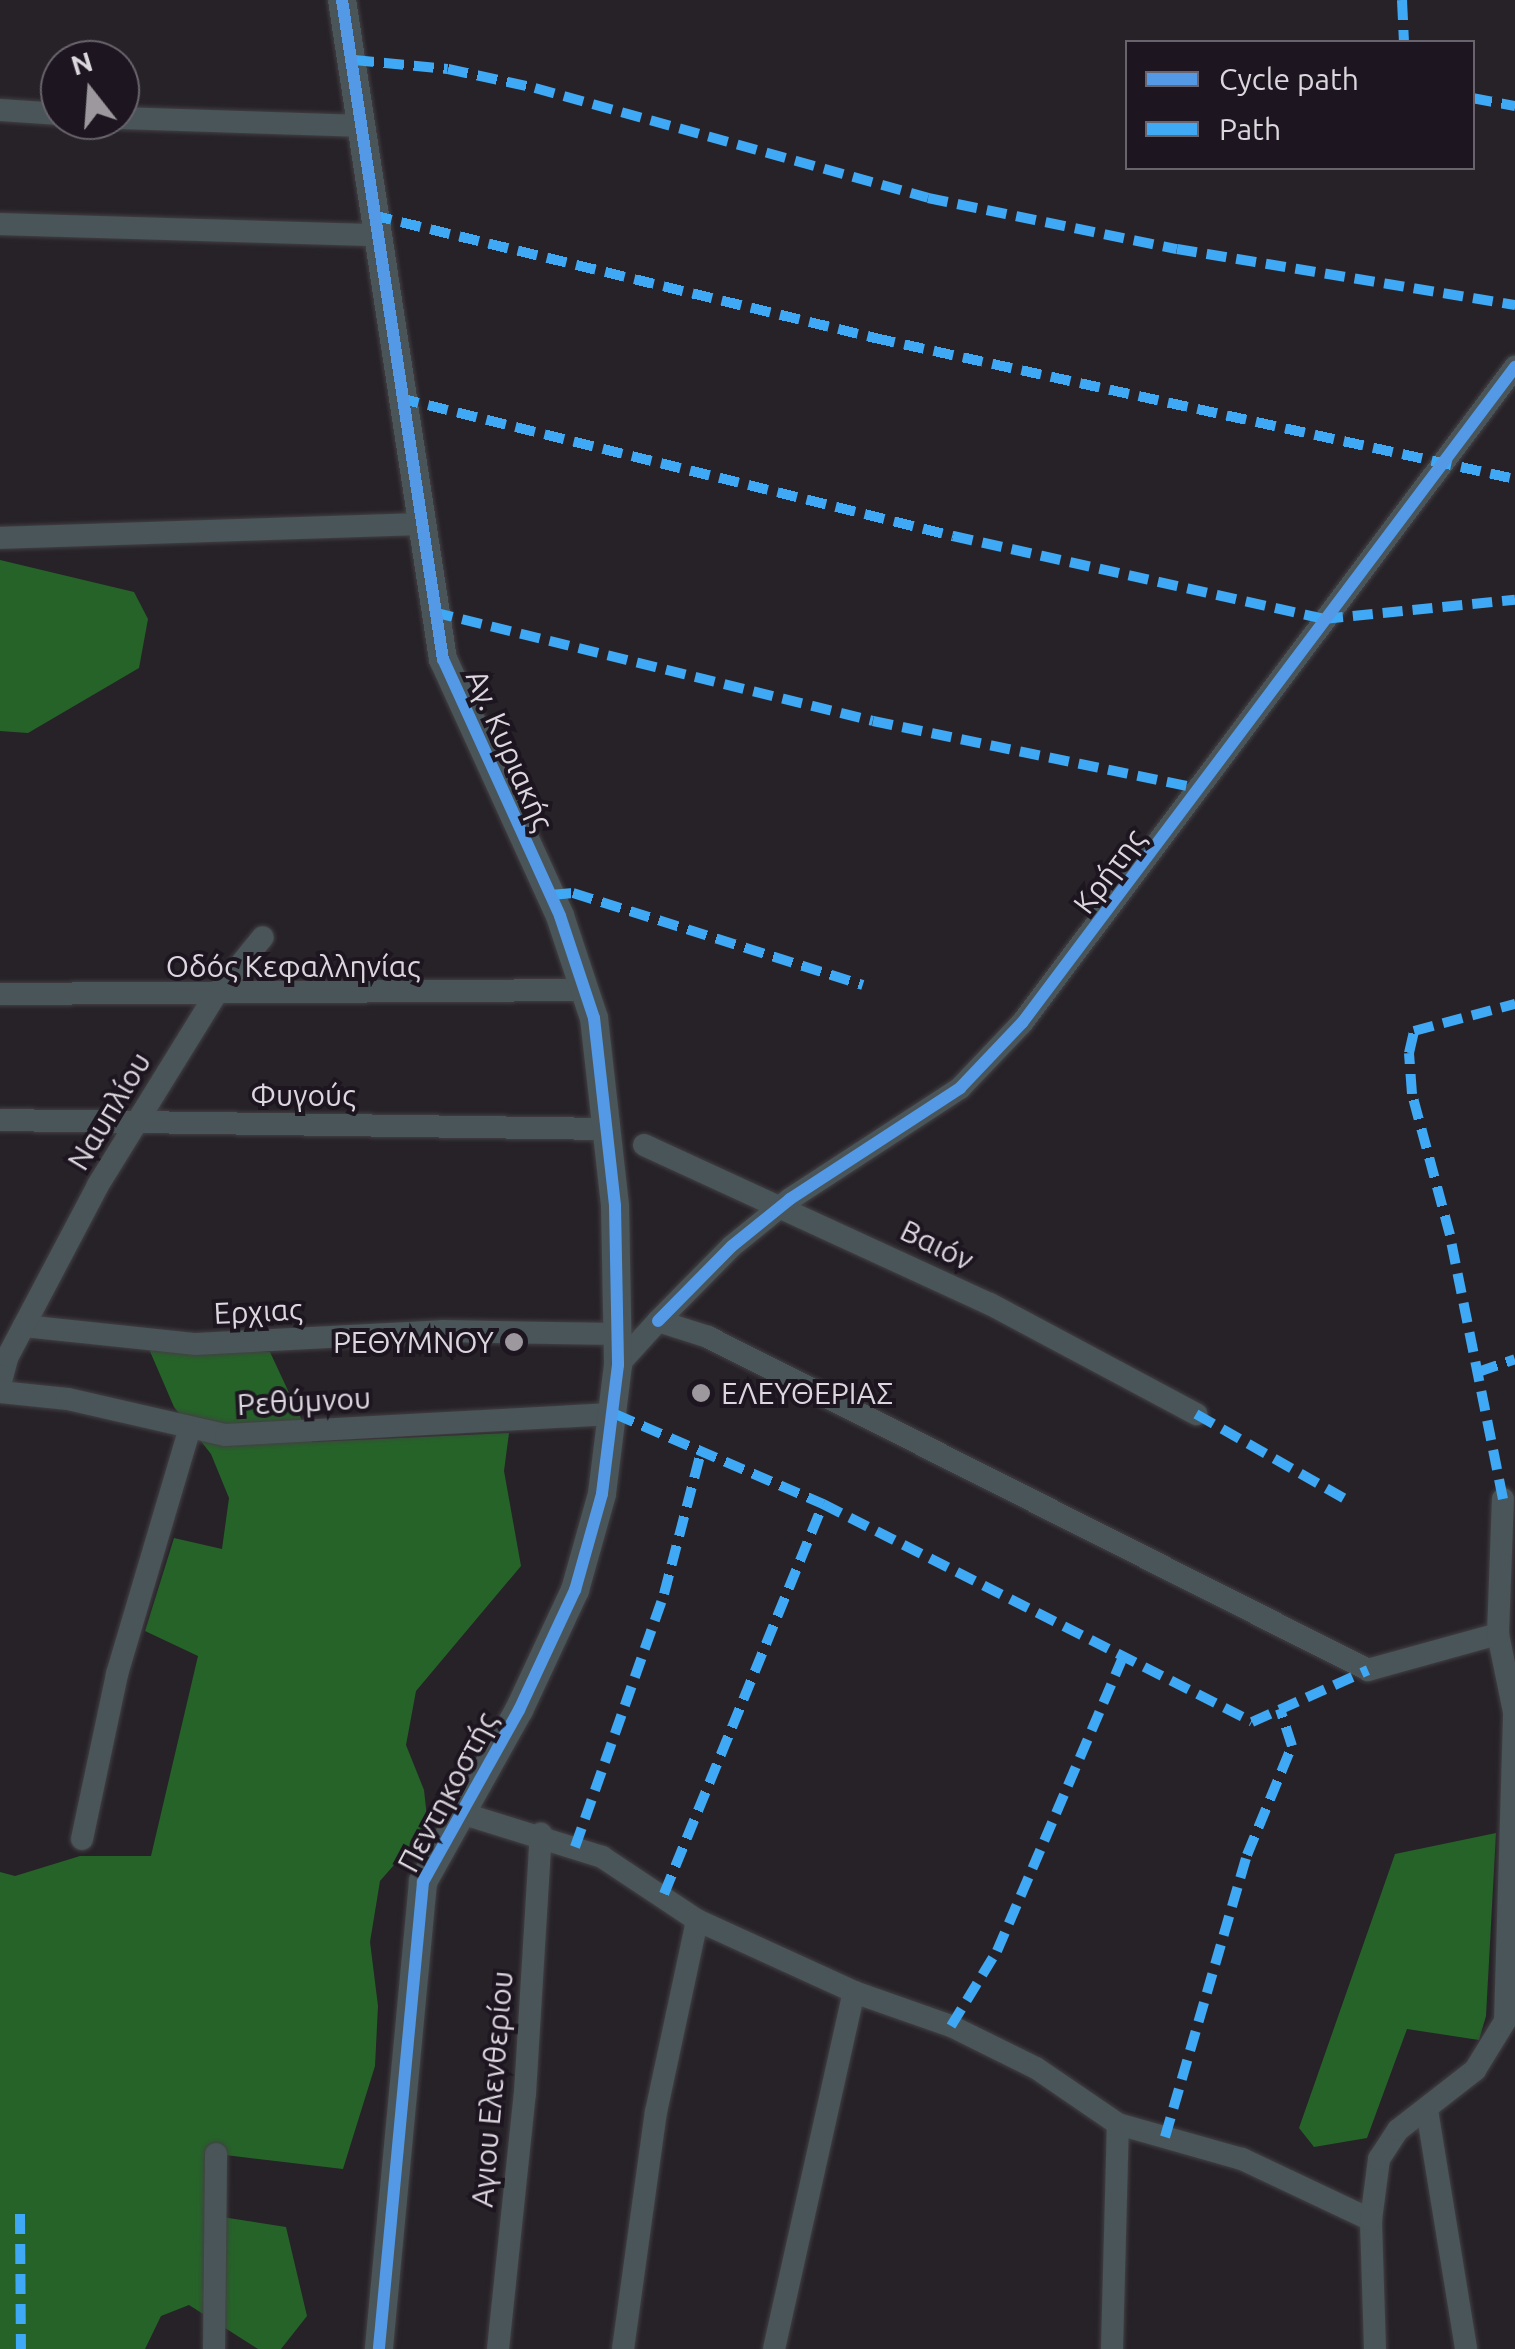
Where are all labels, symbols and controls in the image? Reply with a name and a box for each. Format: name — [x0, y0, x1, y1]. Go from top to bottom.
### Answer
north arrow — [40, 40, 140, 140]
legend — [1125, 40, 1475, 170]
text: N — [67, 45, 96, 81]
text: Cycle path — [1219, 62, 1359, 96]
text: Path — [1219, 112, 1281, 146]
street label: Αγ. Κυριακής — [459, 664, 561, 836]
street label: Κρήτης — [1065, 821, 1153, 921]
street label: Οδός Κεφαλληνίας — [166, 948, 420, 984]
street label: Ναυπλίου — [60, 1046, 158, 1176]
street label: Φυγούς — [250, 1077, 356, 1113]
street label: Βαιόν — [895, 1212, 979, 1278]
street label: Ερχιας — [213, 1291, 303, 1331]
place label: ΡΕΘΥΜΝΟΥ — [333, 1324, 494, 1360]
marker: ΡΕΘΥΜΝΟΥ — [503, 1331, 525, 1353]
place label: ΕΛΕΥΘΕΡΙΑΣ — [721, 1375, 893, 1411]
street label: Ρεθύμνου — [236, 1380, 372, 1422]
marker: ΕΛΕΥΘΕΡΙΑΣ — [690, 1382, 712, 1404]
street label: Πεντηκοστής — [390, 1706, 504, 1878]
street label: Αγιου Ελενθερίου — [464, 1969, 520, 2209]

